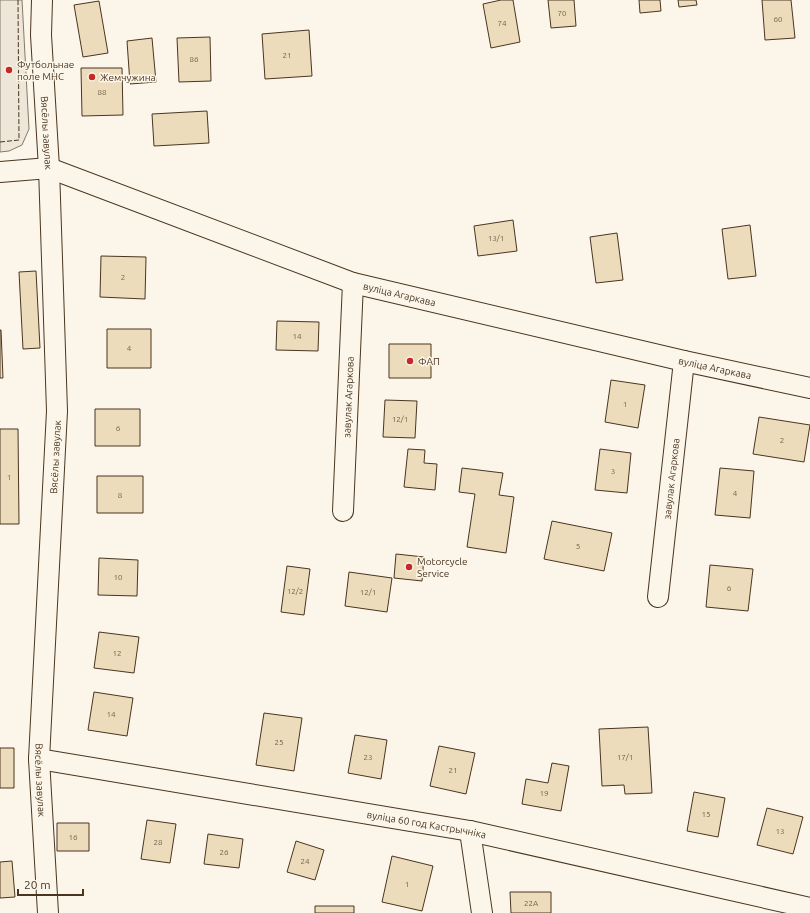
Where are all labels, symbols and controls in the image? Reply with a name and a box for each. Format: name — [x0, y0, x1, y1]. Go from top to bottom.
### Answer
house number: 70 — [557, 9, 567, 18]
house number: 60 — [773, 15, 783, 24]
house number: 74 — [497, 19, 507, 28]
house number: 21 — [282, 51, 292, 60]
house number: 86 — [189, 55, 199, 64]
place label: Футбольнае поле МНС — [17, 59, 74, 82]
marker: Футбольнае поле МНС — [4, 65, 14, 75]
marker: Жемчужина — [87, 72, 97, 82]
place label: Жемчужина — [100, 72, 156, 83]
house number: 88 — [97, 88, 107, 97]
street label: Вясёлы завулак — [39, 96, 54, 170]
house number: 13/1 — [488, 234, 504, 243]
house number: 2 — [121, 273, 125, 282]
street label: вуліца Агаркава — [362, 281, 437, 308]
house number: 14 — [292, 332, 302, 341]
house number: 4 — [127, 344, 132, 353]
street label: вуліца Агаркава — [677, 355, 752, 381]
street label: завулак Агаркова — [341, 356, 356, 438]
marker: ФАП — [405, 356, 415, 366]
place label: ФАП — [418, 356, 440, 367]
house number: 1 — [623, 400, 627, 409]
house number: 12/1 — [392, 415, 408, 424]
street label: Вясёлы завулак — [48, 420, 63, 494]
house number: 6 — [116, 424, 121, 433]
house number: 2 — [780, 436, 784, 445]
street label: завулак Агаркова — [662, 438, 681, 520]
house number: 3 — [611, 467, 615, 476]
house number: 1 — [7, 473, 11, 482]
house number: 4 — [733, 489, 738, 498]
house number: 8 — [118, 491, 123, 500]
house number: 5 — [576, 542, 580, 551]
place label: Motorcycle Service — [417, 556, 467, 579]
marker: Motorcycle Service — [404, 562, 414, 572]
house number: 10 — [113, 573, 123, 582]
house number: 6 — [727, 584, 732, 593]
house number: 12/2 — [287, 587, 303, 596]
house number: 12/1 — [360, 588, 376, 597]
house number: 12 — [112, 649, 122, 658]
house number: 14 — [106, 710, 116, 719]
house number: 25 — [274, 738, 284, 747]
street label: Вясёлы завулак — [33, 743, 47, 817]
house number: 23 — [363, 753, 373, 762]
house number: 17/1 — [617, 753, 633, 762]
house number: 21 — [448, 766, 458, 775]
house number: 19 — [539, 789, 549, 798]
street label: вуліца 60 год Кастрычніка — [366, 809, 487, 840]
house number: 15 — [701, 810, 711, 819]
house number: 13 — [775, 827, 785, 836]
house number: 16 — [68, 833, 78, 842]
house number: 28 — [153, 838, 163, 847]
house number: 26 — [219, 848, 229, 857]
house number: 24 — [300, 857, 310, 866]
scale bar — [18, 871, 83, 897]
text: 20 m — [24, 878, 51, 891]
house number: 1 — [405, 880, 409, 889]
house number: 22А — [524, 899, 539, 908]

